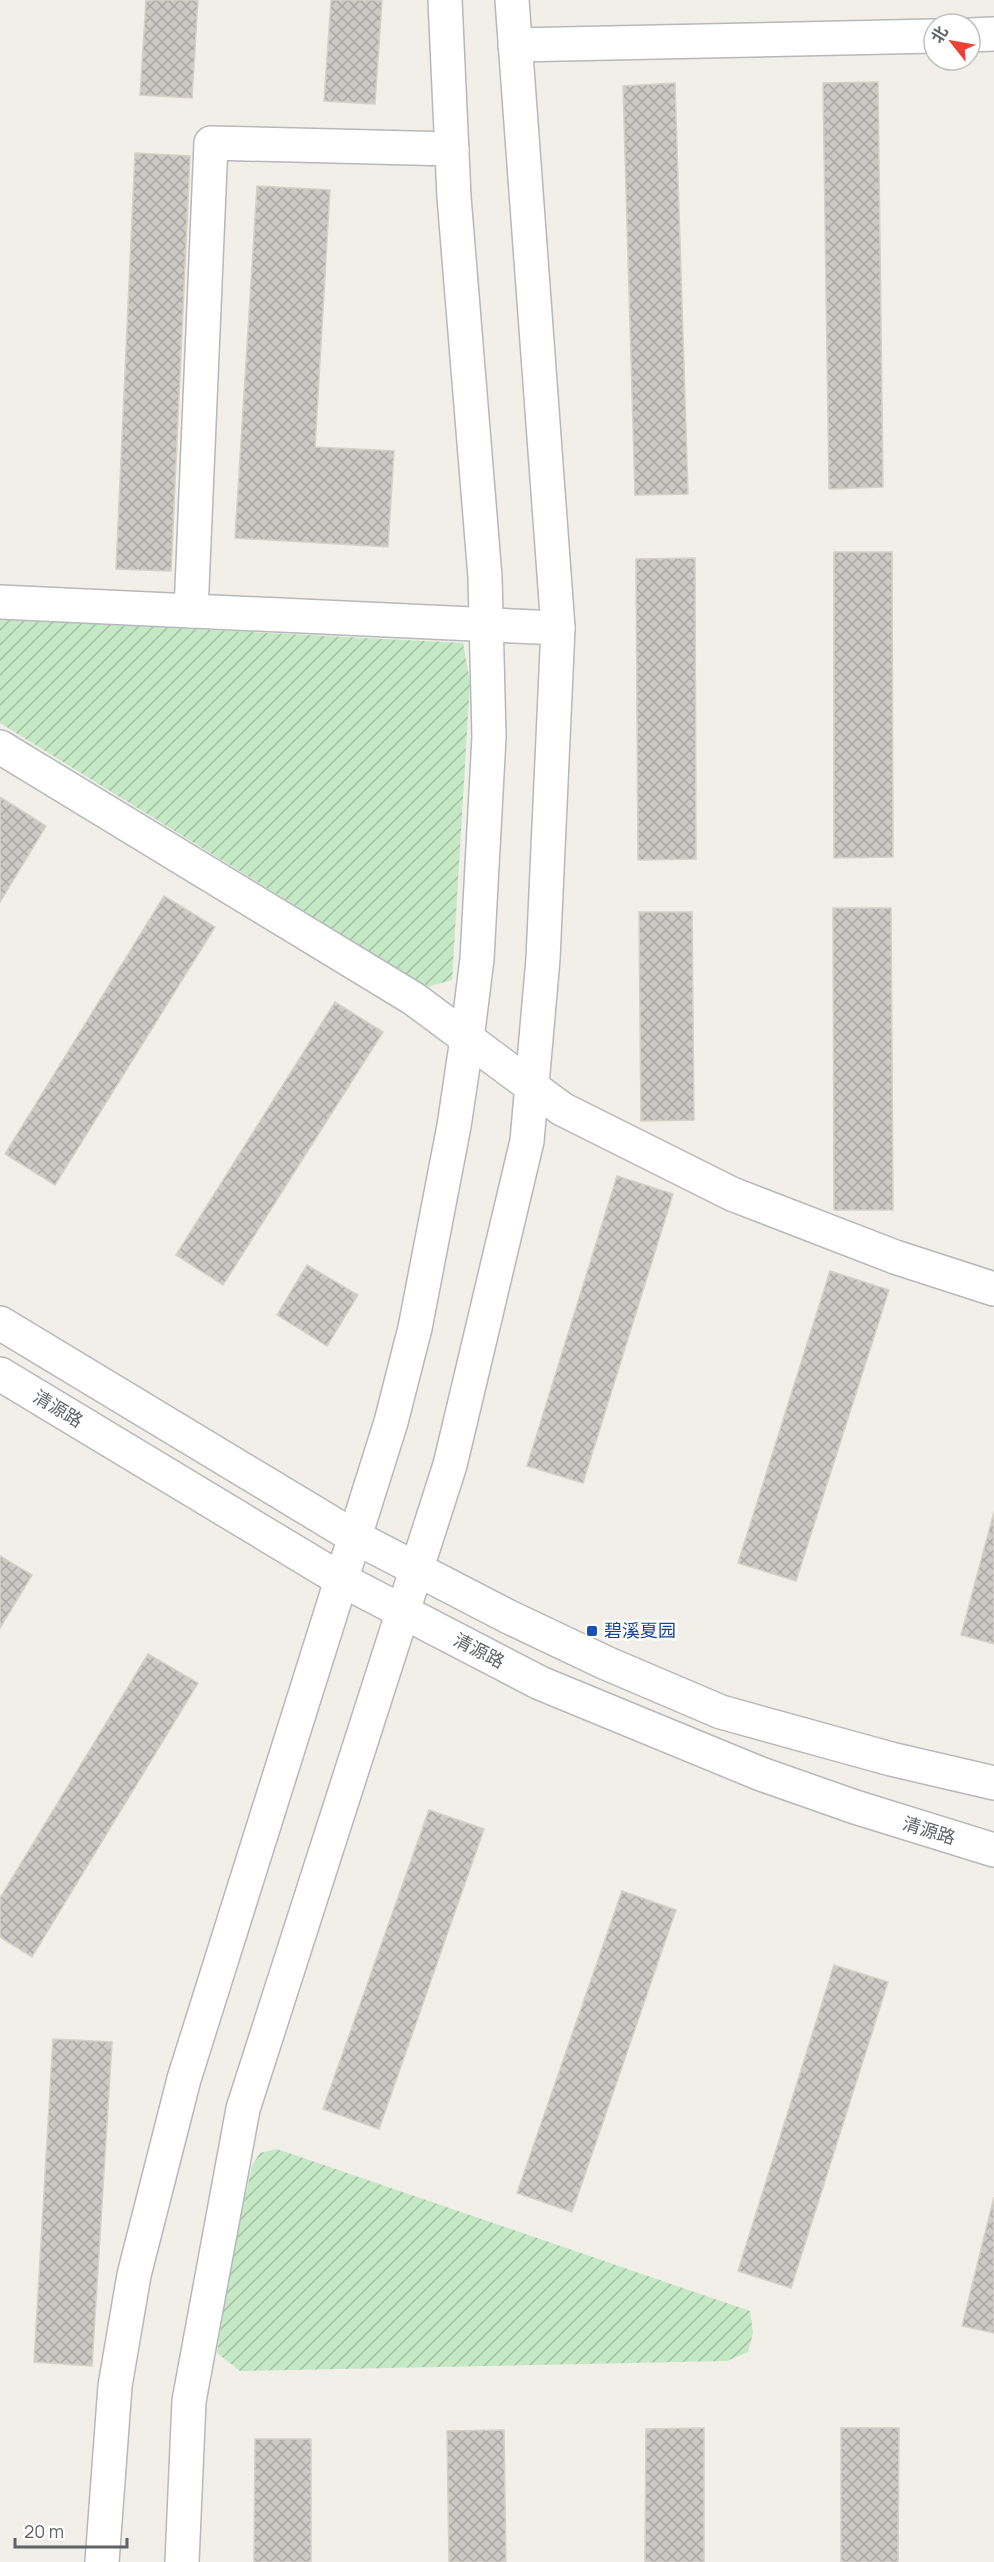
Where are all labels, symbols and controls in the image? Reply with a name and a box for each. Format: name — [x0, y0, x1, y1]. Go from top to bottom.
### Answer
north arrow — [922, 12, 982, 72]
text: 北 — [926, 22, 953, 47]
street label: 清源路 — [29, 1384, 88, 1432]
place label: 碧溪夏园 — [604, 1618, 676, 1642]
marker: 碧溪夏园 — [585, 1624, 599, 1638]
street label: 清源路 — [450, 1627, 509, 1673]
street label: 清源路 — [900, 1811, 959, 1849]
scale bar — [15, 2511, 128, 2549]
text: 20 m — [24, 2519, 64, 2543]

